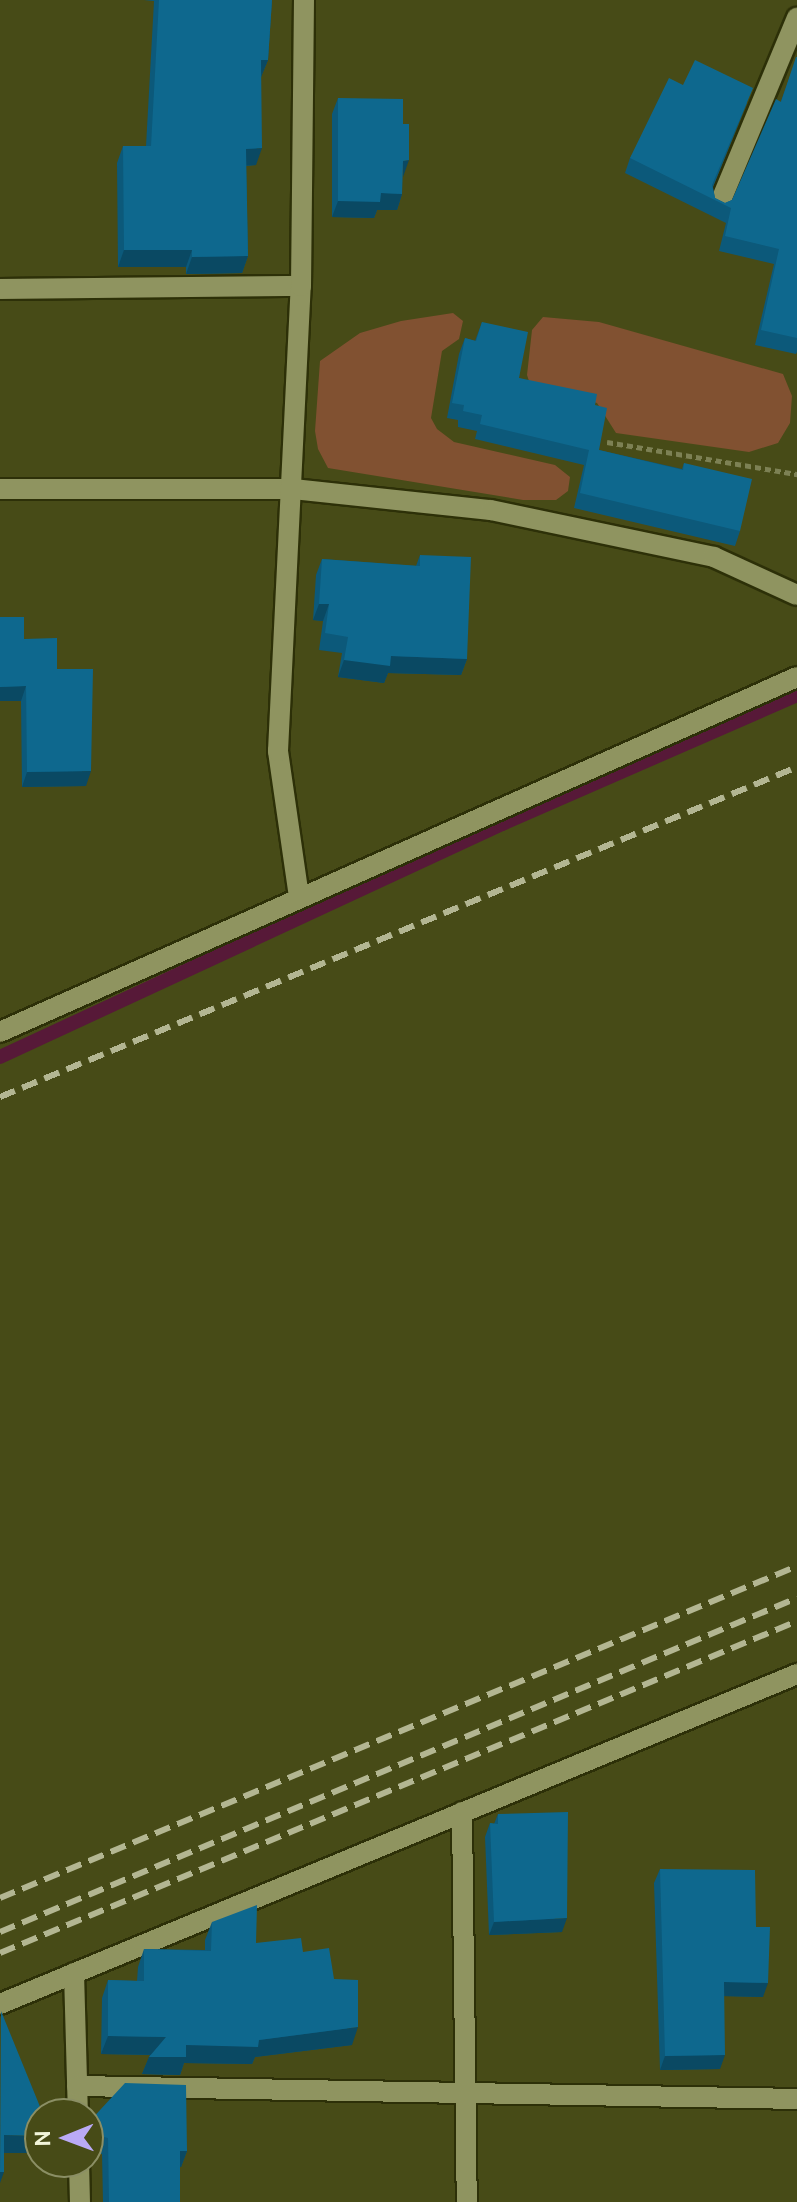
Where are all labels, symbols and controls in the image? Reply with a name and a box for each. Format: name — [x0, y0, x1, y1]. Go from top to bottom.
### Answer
north arrow — [24, 2098, 104, 2178]
text: N — [29, 2130, 54, 2147]

